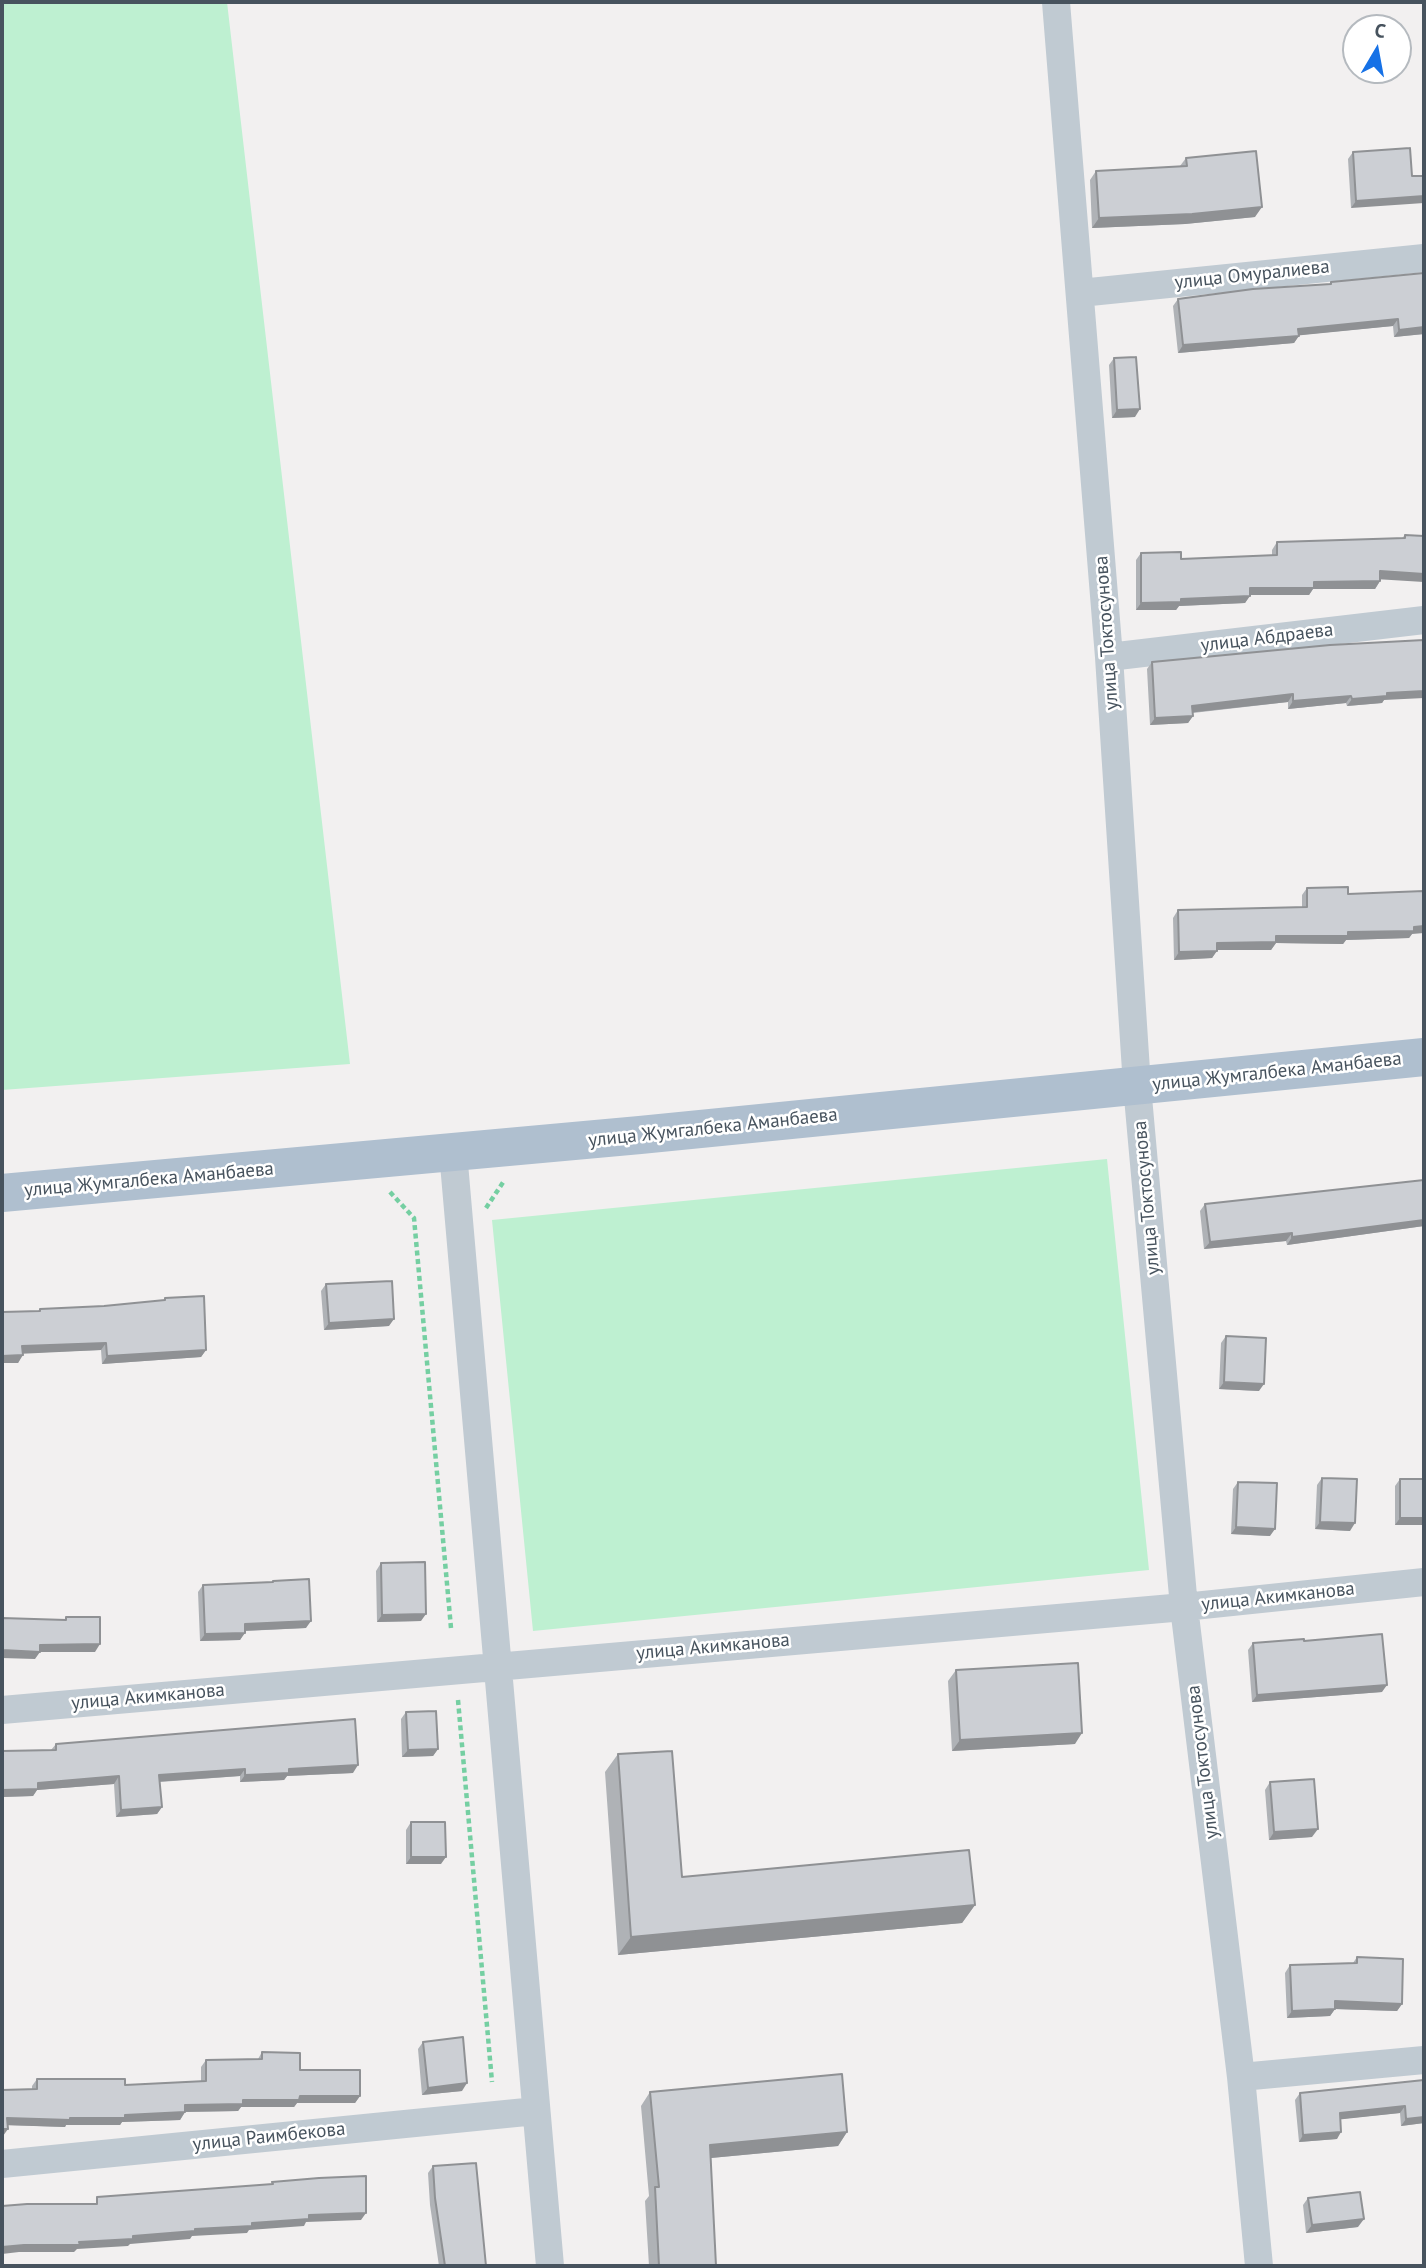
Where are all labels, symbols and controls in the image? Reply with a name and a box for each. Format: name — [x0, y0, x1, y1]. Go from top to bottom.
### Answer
north arrow — [1342, 14, 1412, 84]
text: С — [1373, 18, 1388, 43]
street label: улица Омуралиева — [1173, 256, 1331, 294]
street label: улица Токтосунова — [1090, 555, 1124, 711]
street label: улица Абдраева — [1200, 619, 1334, 657]
street label: улица Жумгалбека Аманбаева — [1151, 1048, 1403, 1096]
street label: улица Жумгалбека Аманбаева — [587, 1104, 839, 1152]
street label: улица Токтосунова — [1129, 1120, 1165, 1276]
street label: улица Жумгалбека Аманбаева — [23, 1158, 275, 1202]
street label: улица Акимканова — [1200, 1578, 1356, 1616]
street label: улица Акимканова — [635, 1629, 791, 1665]
street label: улица Акимканова — [70, 1679, 226, 1715]
street label: улица Токтосунова — [1182, 1684, 1224, 1840]
street label: улица Раимбекова — [192, 2118, 346, 2156]

